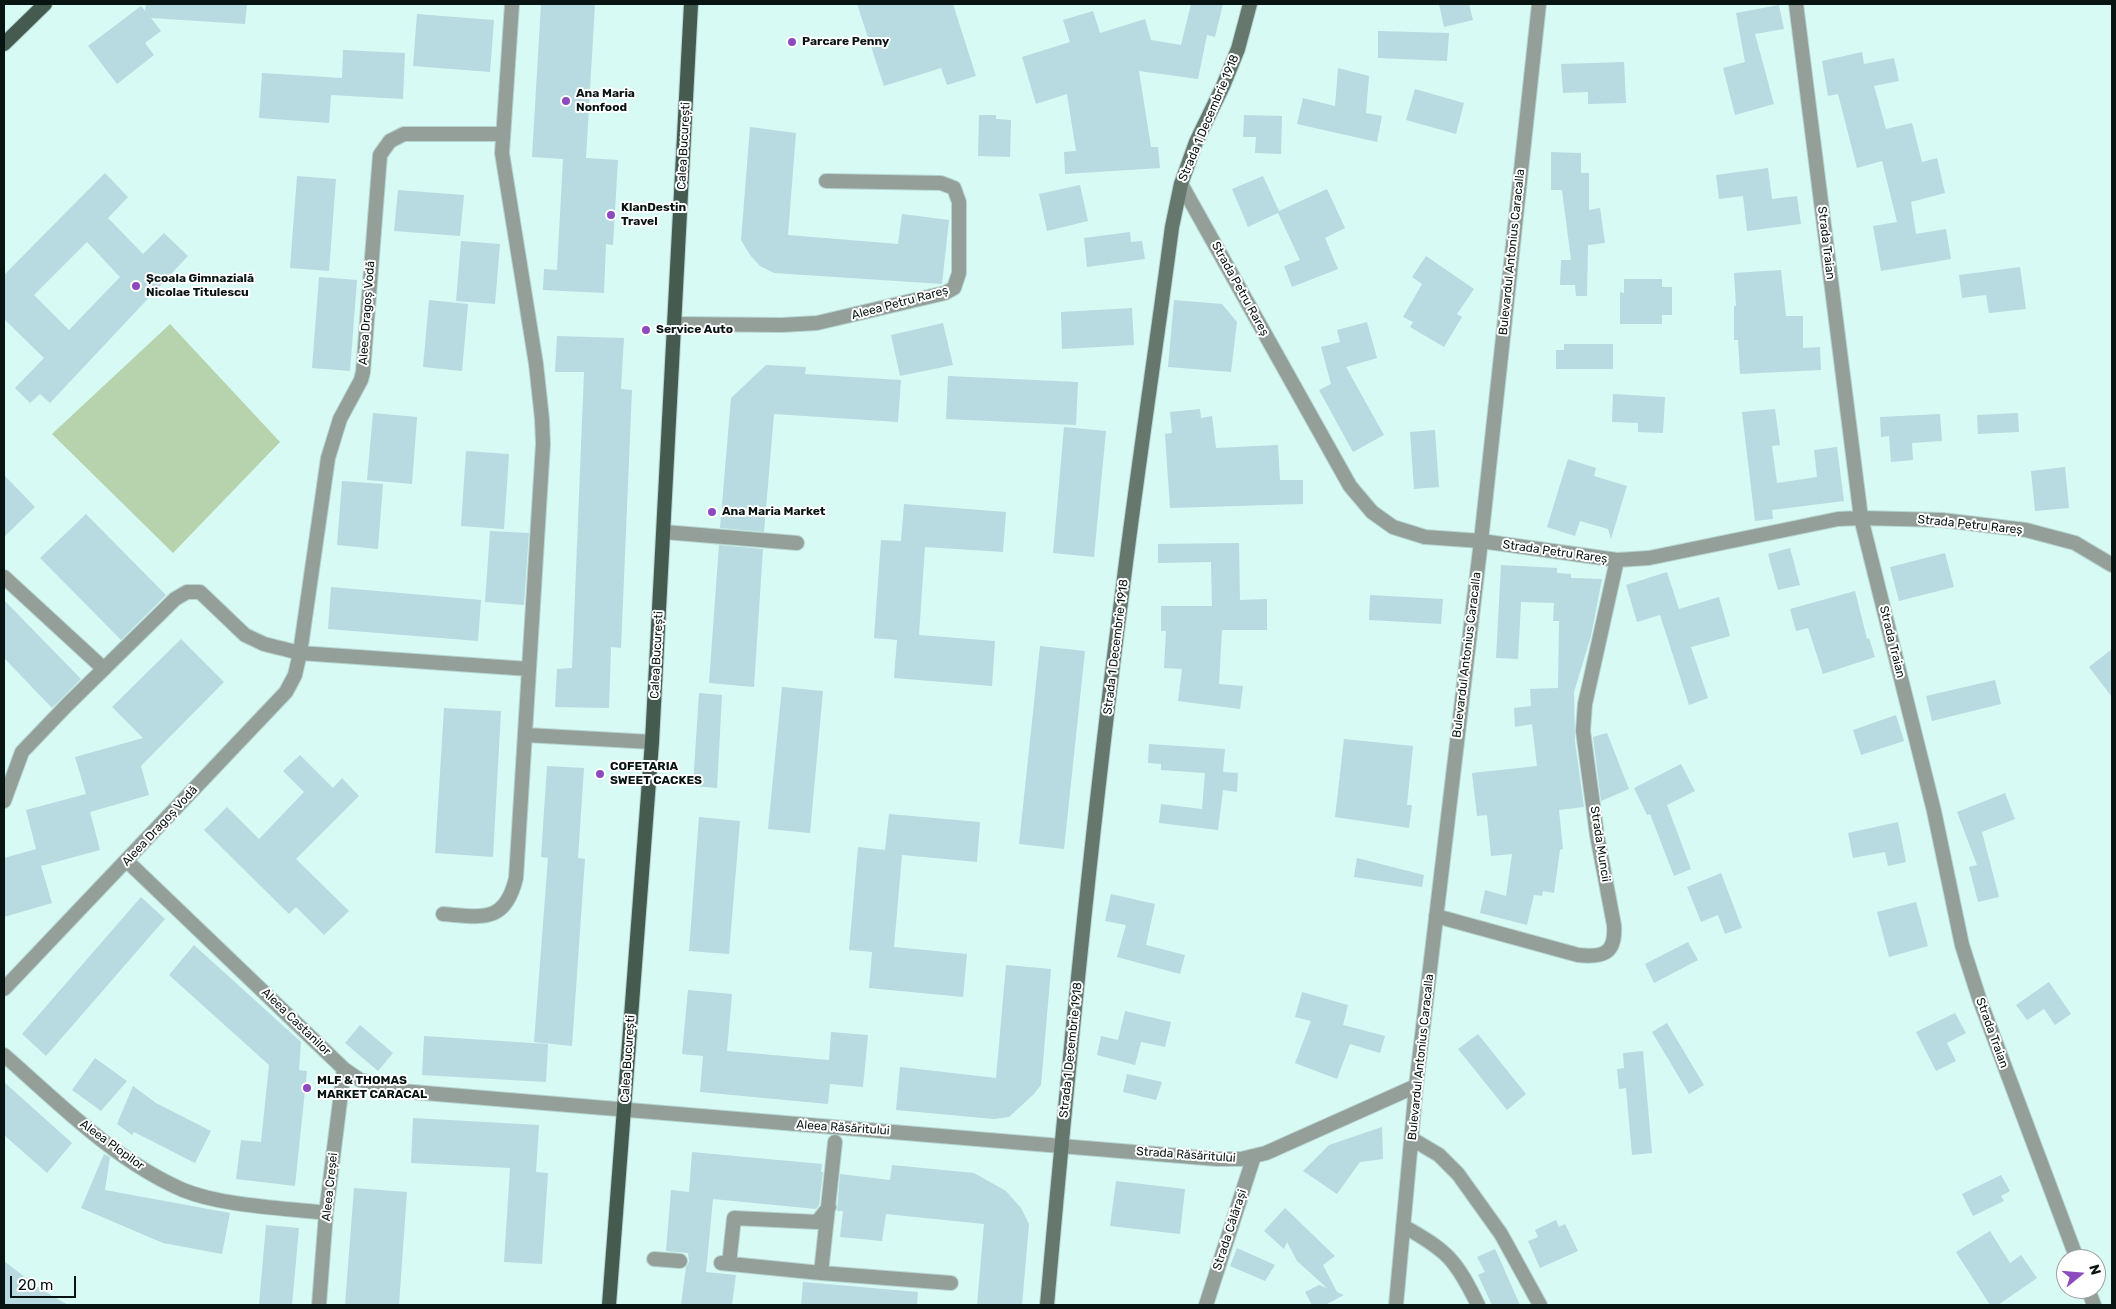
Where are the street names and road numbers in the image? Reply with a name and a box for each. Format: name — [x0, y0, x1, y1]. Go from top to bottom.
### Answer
street label: Strada 1 Decembrie 1918 — [1176, 52, 1242, 184]
street label: Calea București — [675, 102, 693, 190]
street label: Bulevardul Antonius Caracalla — [1496, 168, 1528, 336]
street label: Strada Traian — [1814, 205, 1838, 281]
street label: Strada Petru Rareș — [1208, 239, 1272, 339]
street label: Aleea Dragoș Vodă — [356, 260, 378, 366]
street label: Aleea Petru Rareș — [850, 283, 950, 323]
street label: Strada Petru Rareș — [1917, 512, 2023, 538]
street label: Strada Petru Rareș — [1502, 538, 1608, 566]
street label: Bulevardul Antonius Caracalla — [1450, 571, 1484, 739]
street label: Strada 1 Decembrie 1918 — [1101, 578, 1131, 716]
street label: Strada Traian — [1876, 604, 1908, 680]
street label: Calea București — [648, 611, 666, 699]
street label: Aleea Dragoș Vodă — [119, 783, 201, 869]
street label: Strada Muncii — [1587, 805, 1613, 883]
street label: Bulevardul Antonius Caracalla — [1405, 973, 1437, 1141]
street label: Strada 1 Decembrie 1918 — [1057, 981, 1085, 1119]
street label: Aleea Castanilor — [258, 985, 334, 1059]
street label: Strada Traian — [1973, 996, 2011, 1070]
street label: Calea București — [618, 1015, 638, 1103]
street label: Aleea Plopilor — [77, 1117, 147, 1173]
street label: Aleea Răsăritului — [796, 1118, 890, 1138]
street label: Strada Răsăritului — [1136, 1144, 1236, 1166]
street label: Aleea Creșei — [319, 1152, 341, 1222]
street label: Strada Călărași — [1210, 1188, 1250, 1272]

